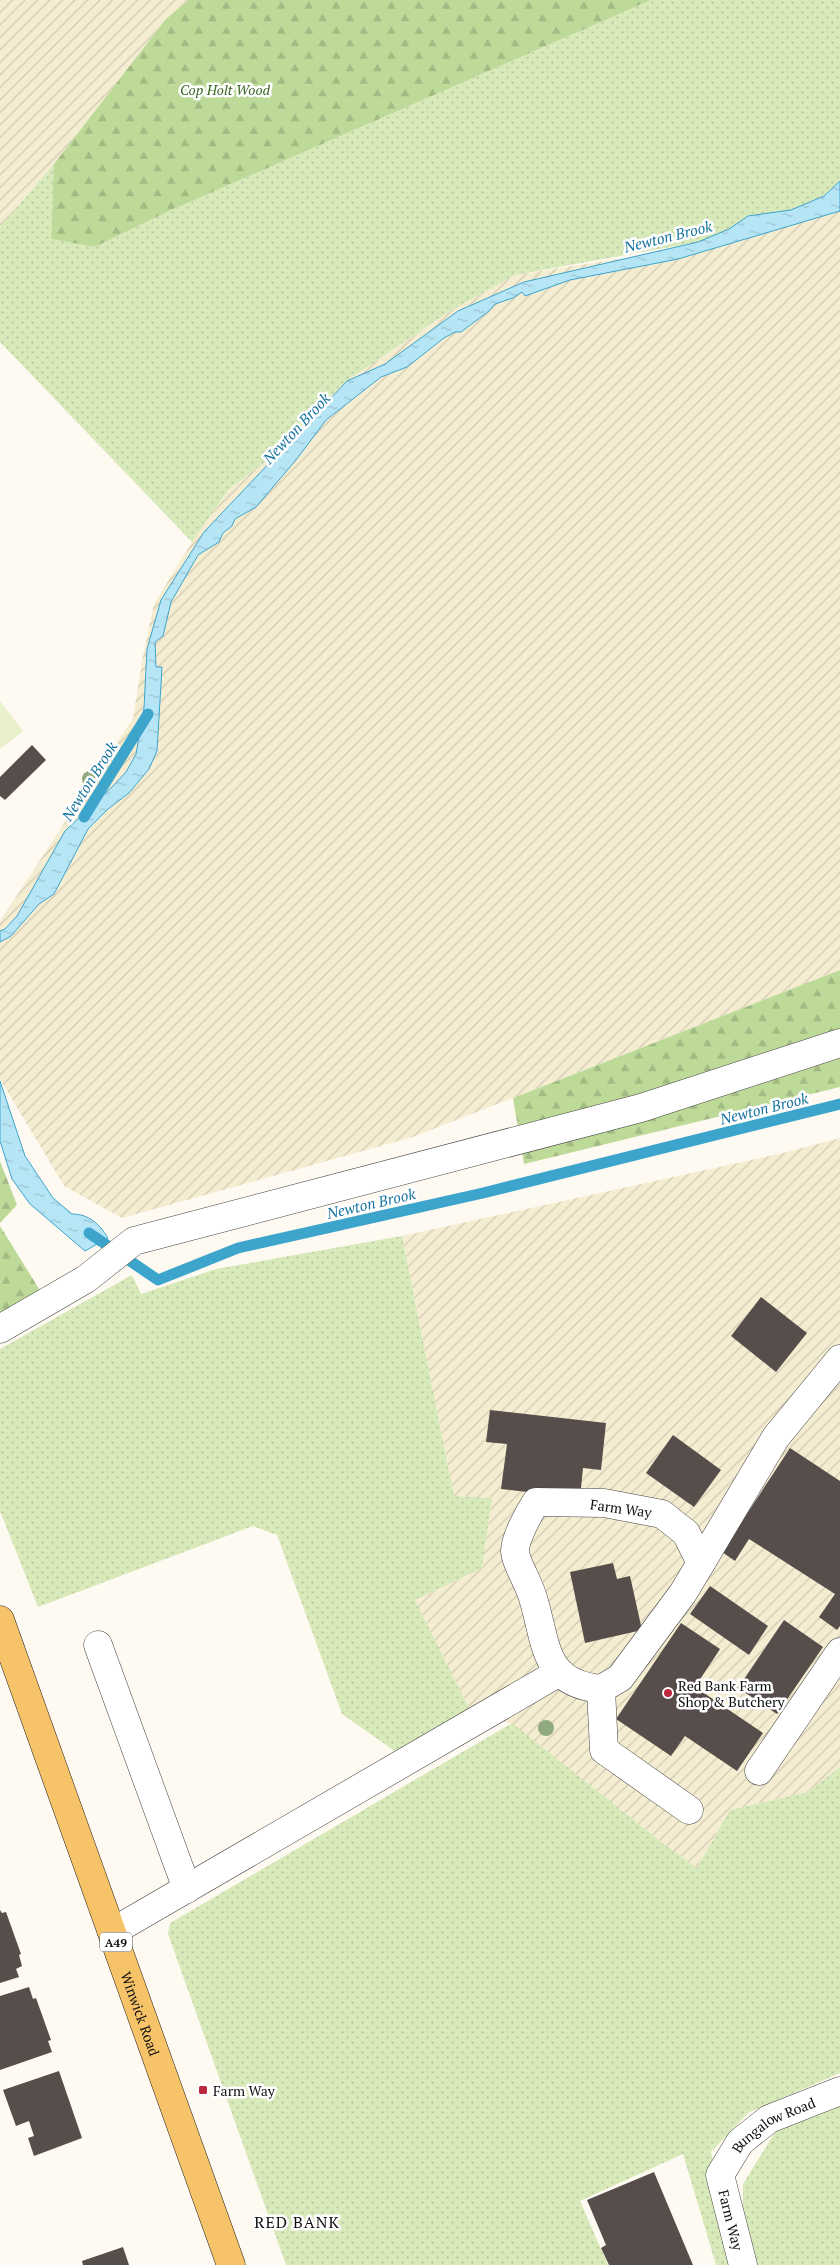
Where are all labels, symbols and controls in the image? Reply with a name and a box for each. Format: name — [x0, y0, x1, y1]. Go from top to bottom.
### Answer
park label: Cop Holt Wood — [180, 80, 271, 99]
water label: Newton Brook — [621, 215, 715, 257]
water label: Newton Brook — [257, 388, 335, 468]
water label: Newton Brook — [56, 737, 122, 825]
water label: Newton Brook — [717, 1087, 811, 1129]
water label: Newton Brook — [324, 1183, 418, 1223]
street label: Farm Way — [589, 1494, 654, 1522]
place label: Red Bank Farm Shop & Butchery — [678, 1676, 786, 1711]
marker: Red Bank Farm Shop & Butchery — [662, 1687, 674, 1699]
road number: A49 — [100, 1932, 132, 1951]
street label: Winwick Road — [117, 1969, 165, 2059]
place label: Farm Way — [213, 2081, 276, 2100]
marker: Farm Way — [197, 2084, 209, 2096]
street label: Bungalow Road — [726, 2092, 818, 2156]
street label: Farm Way — [714, 2188, 748, 2253]
district label: RED BANK — [254, 2211, 340, 2233]

